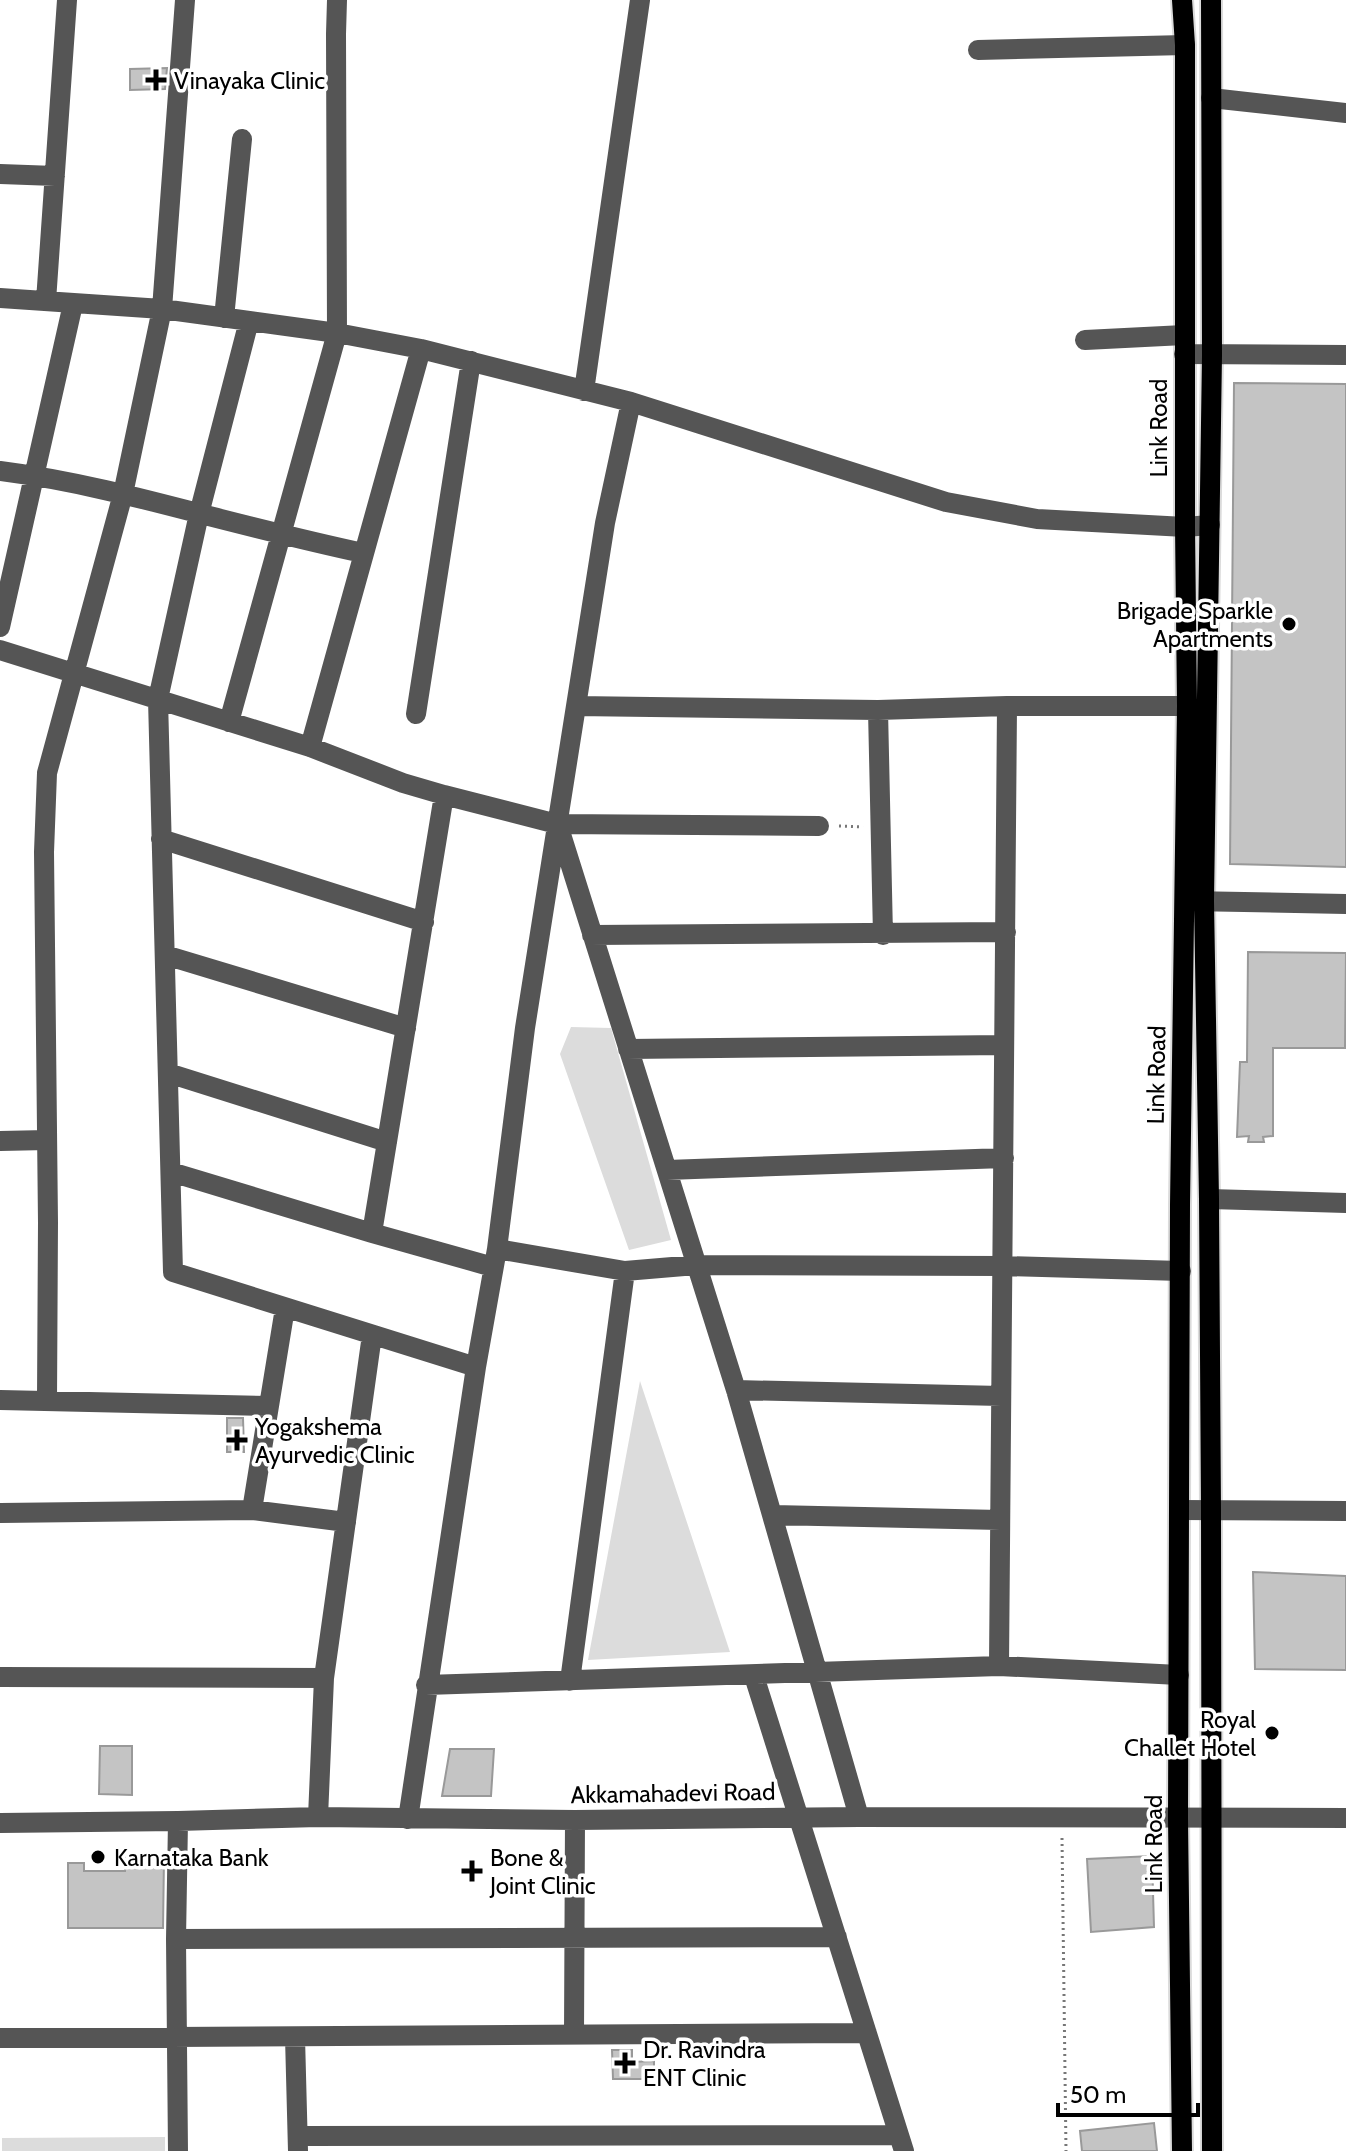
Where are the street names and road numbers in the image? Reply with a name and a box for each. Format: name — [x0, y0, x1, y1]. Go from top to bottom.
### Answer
street label: Link Road — [1144, 379, 1173, 477]
street label: Link Road — [1141, 1025, 1171, 1125]
street label: Akkamahadevi Road — [570, 1777, 776, 1809]
street label: Link Road — [1139, 1795, 1168, 1893]

